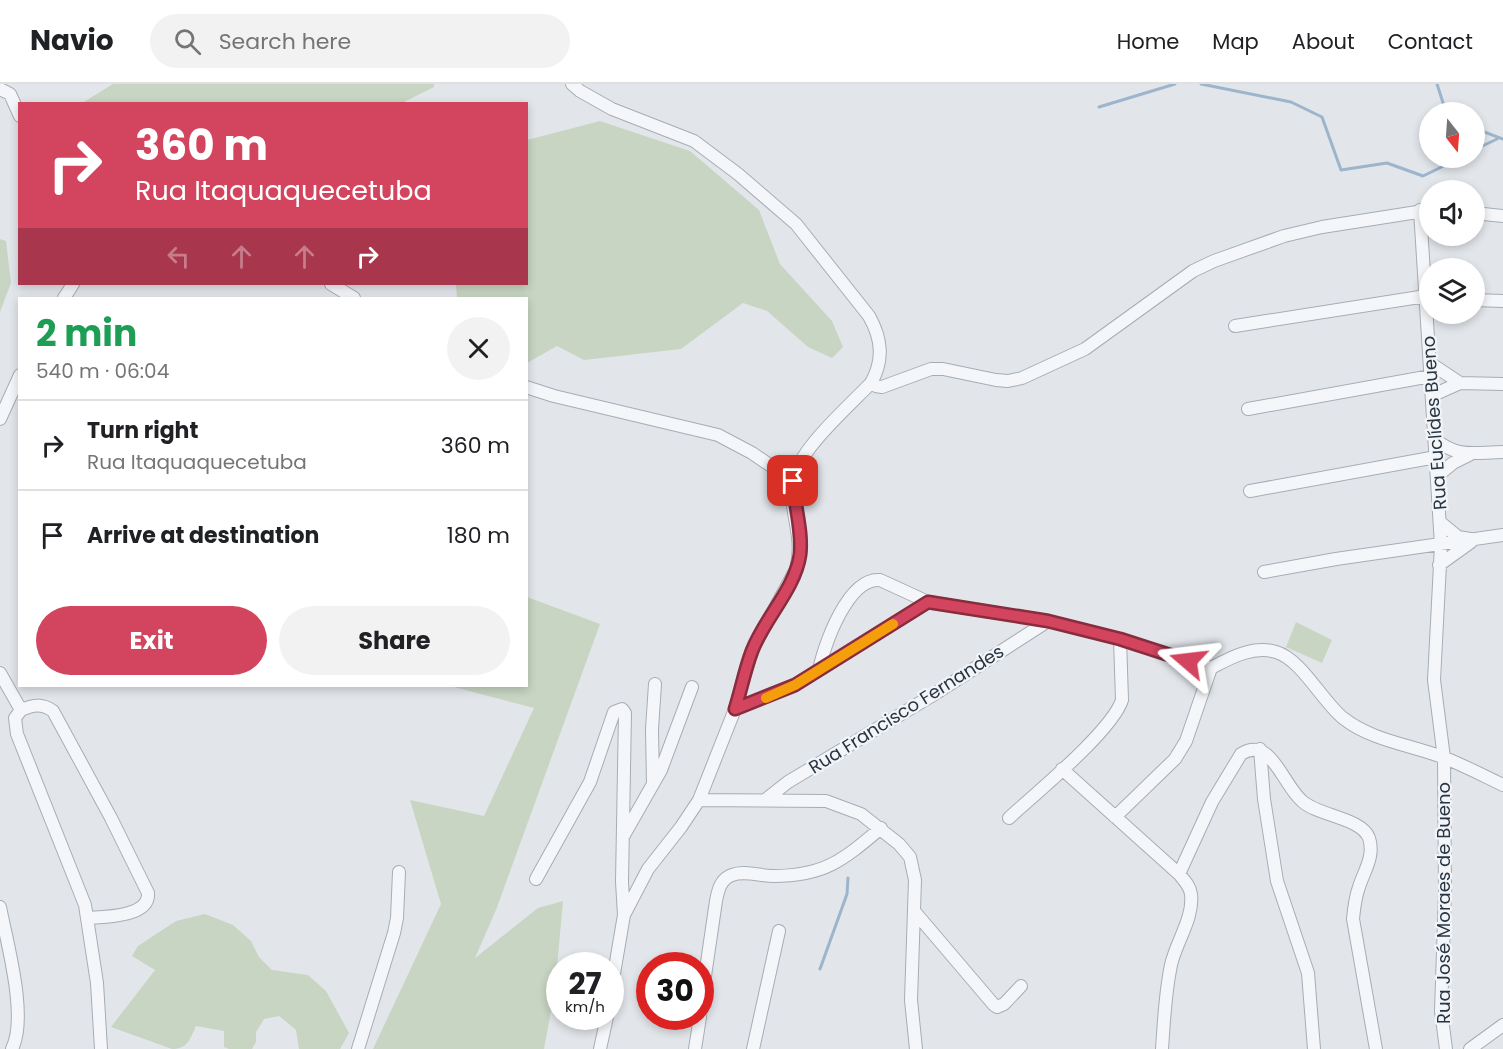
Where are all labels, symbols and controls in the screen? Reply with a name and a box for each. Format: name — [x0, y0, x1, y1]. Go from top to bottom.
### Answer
search box — [150, 14, 570, 68]
text: Navio — [30, 21, 114, 60]
icon: search — [171, 25, 204, 58]
text: Search here — [219, 26, 351, 57]
text: Home — [1117, 27, 1179, 56]
text: Map — [1212, 27, 1259, 56]
text: About — [1292, 27, 1355, 56]
text: Contact — [1388, 27, 1473, 56]
north arrow — [1419, 102, 1485, 168]
map controls — [1419, 102, 1485, 324]
text: 360 m — [135, 116, 268, 175]
icon: right — [36, 126, 114, 204]
text: Rua Itaquaquecetuba — [135, 172, 432, 209]
button: sound — [1419, 180, 1485, 246]
icon: left — [162, 240, 195, 273]
icon: ahead — [225, 240, 258, 273]
icon: ahead — [288, 240, 321, 273]
icon: right — [351, 240, 384, 273]
button: layers — [1419, 258, 1485, 324]
text: 2 min — [36, 308, 137, 359]
button: close — [447, 317, 510, 380]
street label: Rua Euclídes Bueno — [1415, 335, 1453, 511]
text: 540 m · 06:04 — [36, 357, 169, 385]
text: Turn right — [87, 415, 198, 446]
icon: right — [36, 429, 69, 462]
text: 360 m — [441, 430, 510, 461]
text: Rua Itaquaquecetuba — [87, 448, 307, 476]
pin — [767, 455, 818, 506]
icon: arrive — [776, 464, 809, 497]
icon: arrive — [36, 519, 69, 552]
text: Arrive at destination — [87, 520, 319, 551]
text: 180 m — [447, 520, 510, 551]
button: Exit — [36, 606, 267, 675]
button: Share — [279, 606, 510, 675]
position arrow — [1156, 629, 1220, 693]
street label: Rua Francisco Fernandes — [804, 639, 1008, 779]
street label: Rua José Moraes de Bueno — [1431, 782, 1456, 1024]
speed limit sign: 30 — [636, 952, 714, 1030]
text: 27 — [568, 962, 602, 1005]
text: km/h — [565, 996, 605, 1017]

